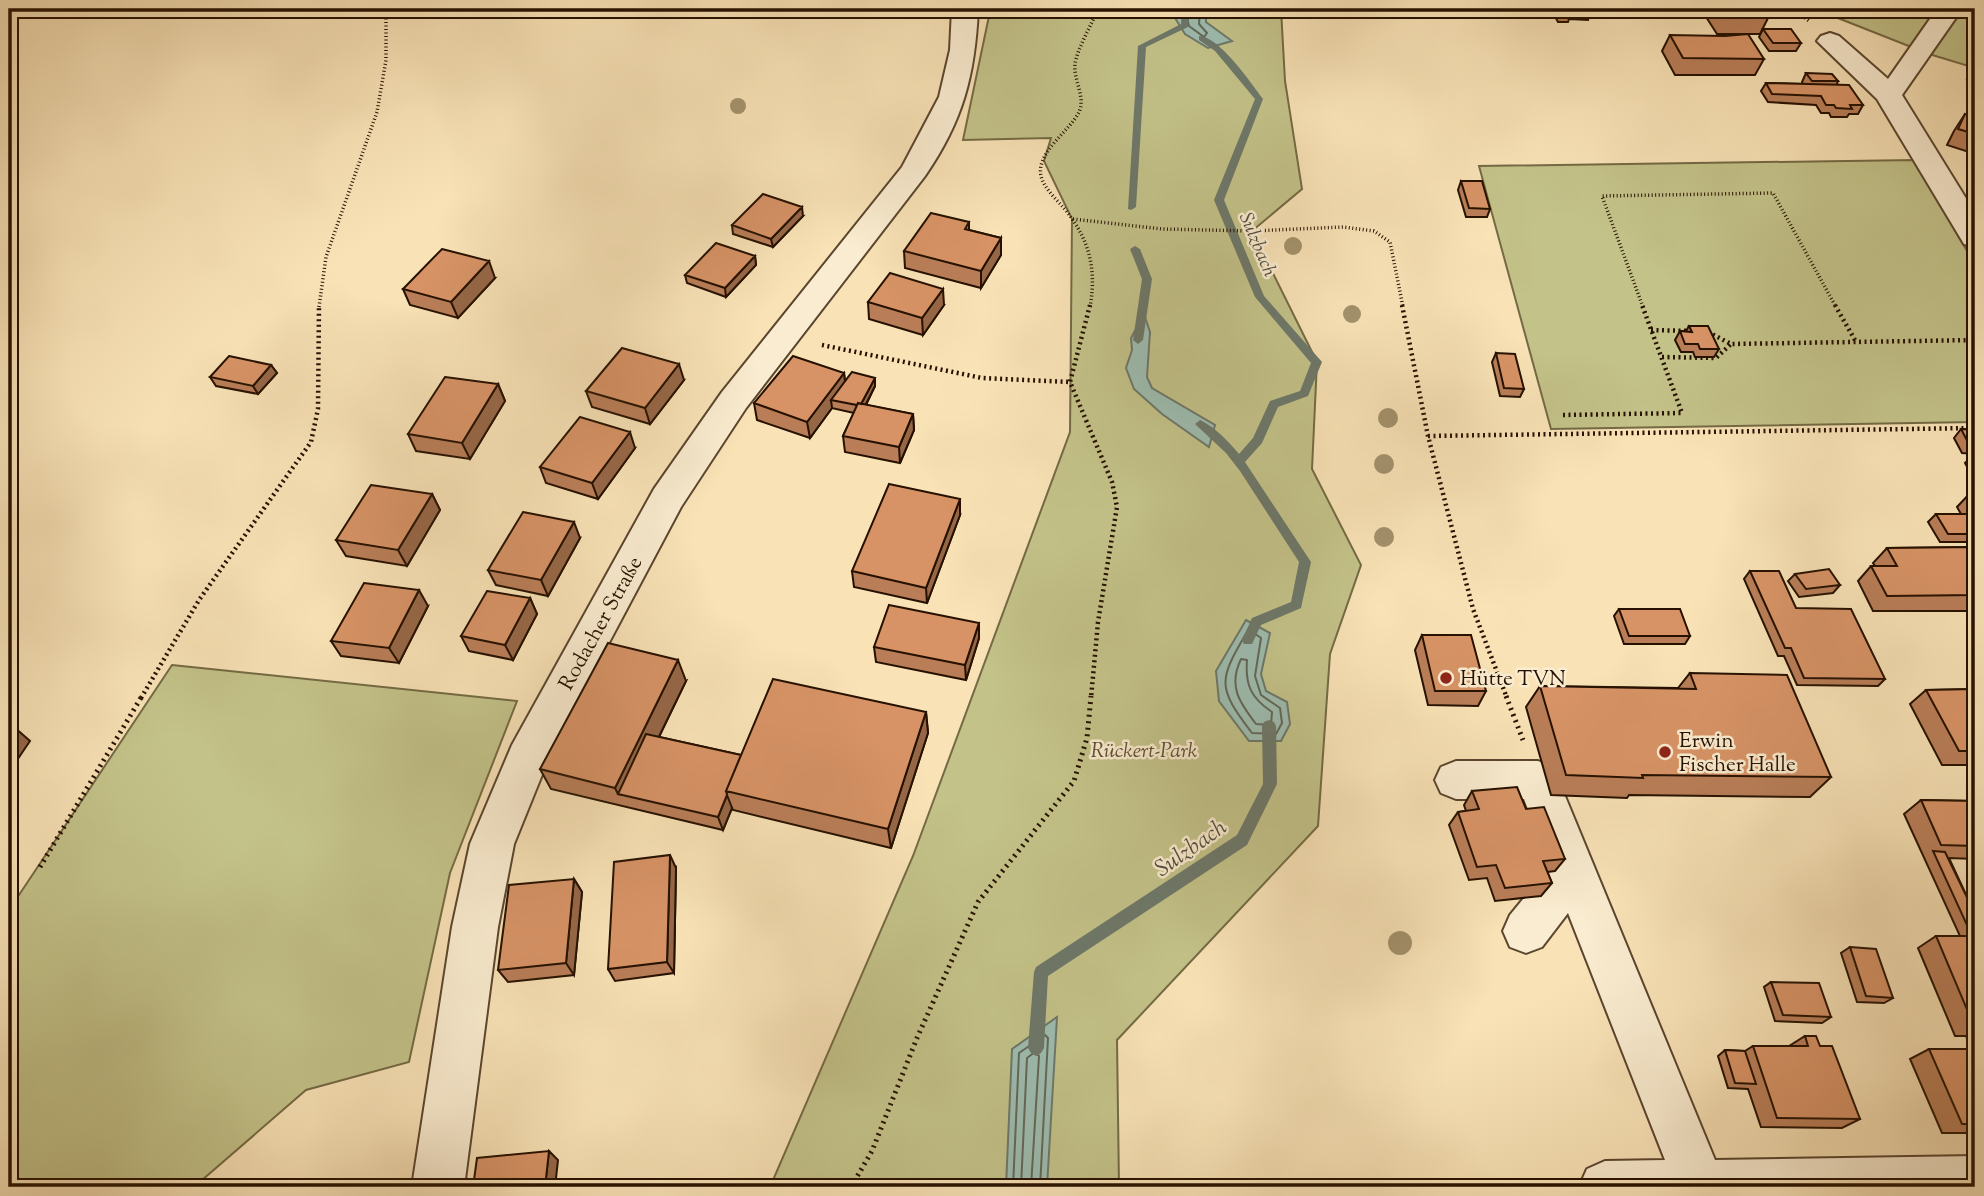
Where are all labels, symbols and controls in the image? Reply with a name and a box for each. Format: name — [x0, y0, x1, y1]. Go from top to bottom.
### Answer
water label: Sulzbach — [1231, 209, 1283, 282]
street label: Rodacher Straße — [553, 552, 651, 696]
place label: Hütte TVN — [1460, 665, 1566, 695]
marker: Hütte TVN — [1438, 670, 1454, 686]
place label: Erwin Fischer Halle — [1679, 727, 1796, 781]
park label: Rückert-Park — [1091, 737, 1198, 767]
marker: Erwin Fischer Halle — [1657, 744, 1673, 760]
water label: Sulzbach — [1149, 812, 1234, 886]

